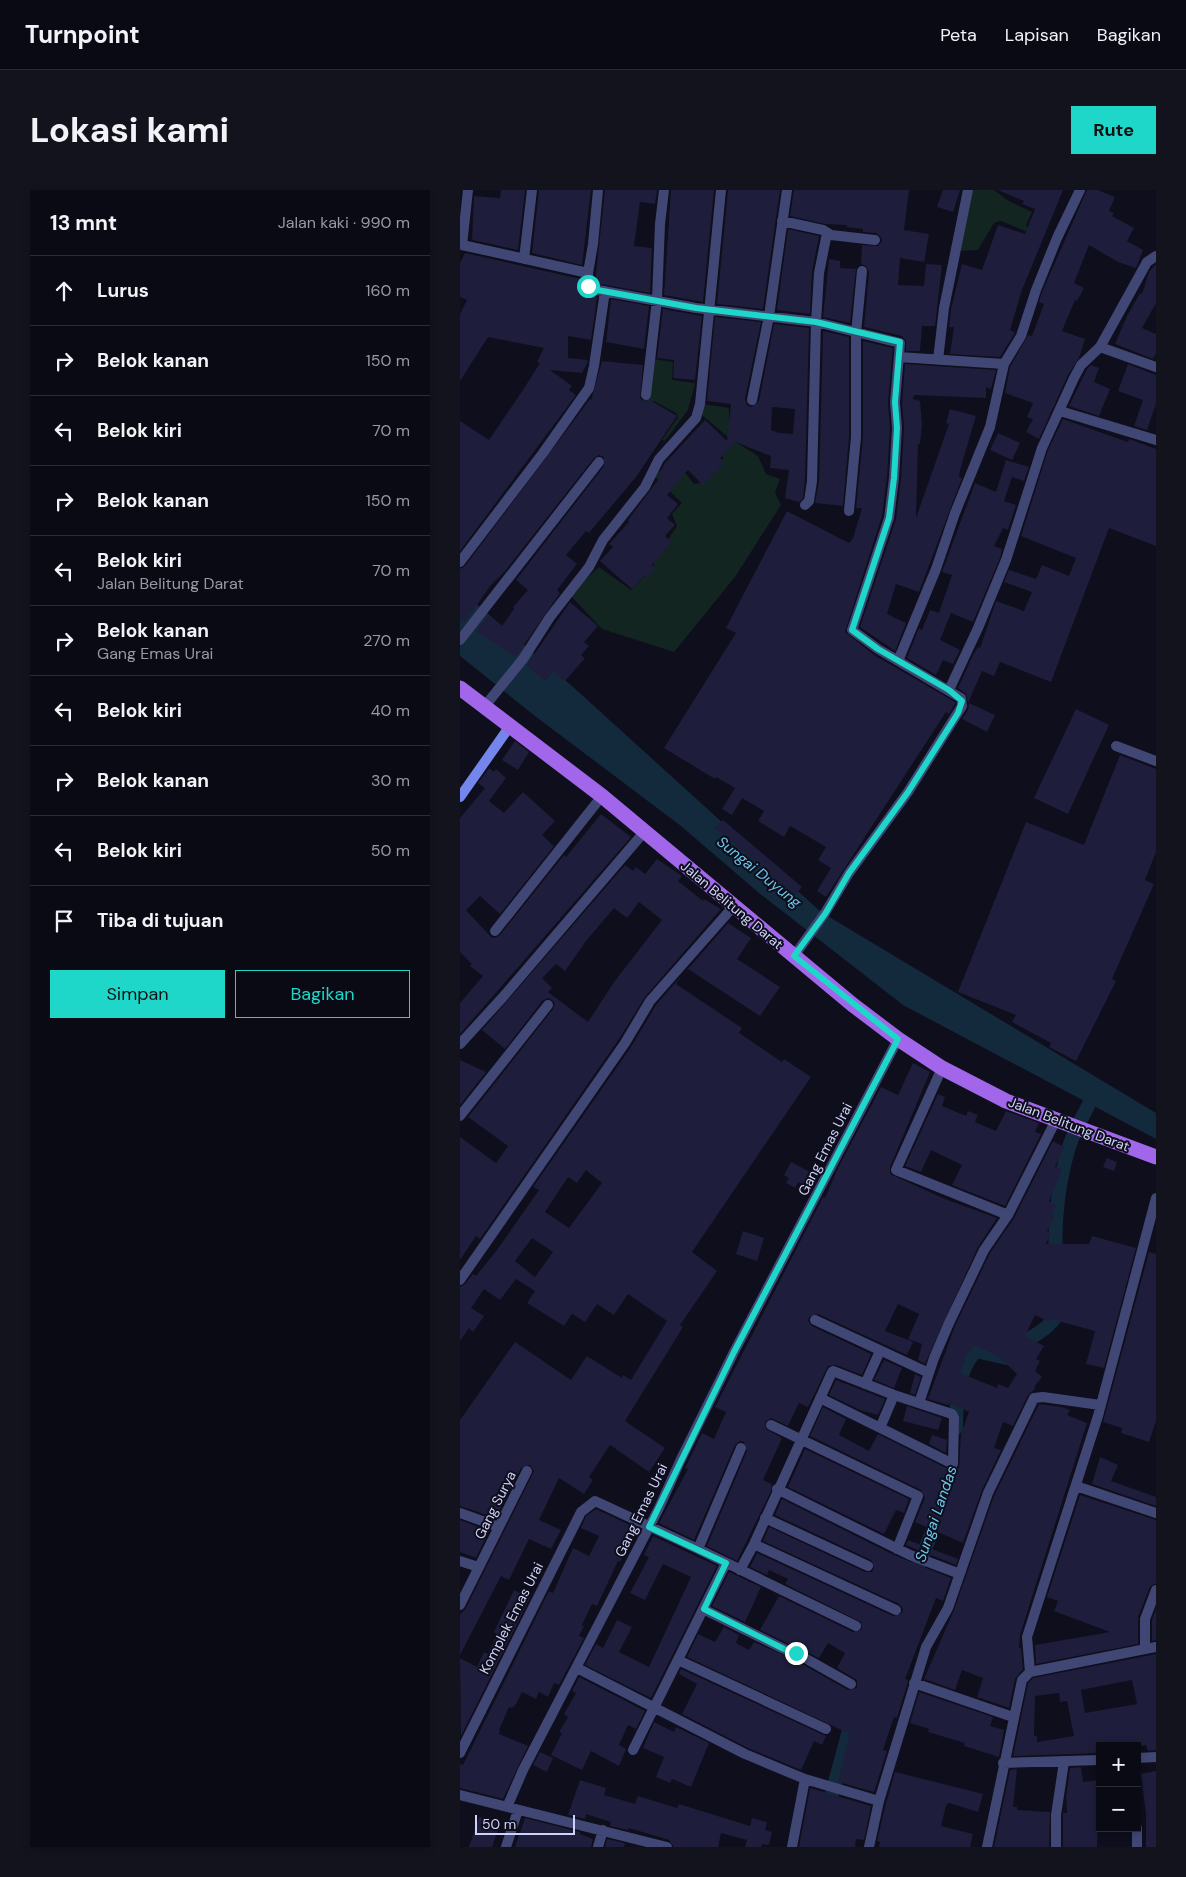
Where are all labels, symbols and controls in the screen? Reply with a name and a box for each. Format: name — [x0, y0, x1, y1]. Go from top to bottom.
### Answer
text: Turnpoint — [25, 19, 140, 50]
text: Peta — [940, 23, 977, 47]
text: Lapisan — [1005, 23, 1069, 47]
text: Bagikan — [1097, 23, 1161, 47]
button: Rute — [1071, 106, 1156, 154]
text: Lokasi kami — [30, 107, 229, 153]
text: 13 mnt — [50, 209, 117, 237]
text: Jalan kaki · 990 m — [278, 212, 410, 233]
route start — [577, 275, 600, 298]
icon: ahead — [50, 277, 78, 305]
text: Lurus — [97, 278, 149, 303]
text: 160 m — [366, 280, 410, 301]
icon: right — [50, 347, 78, 375]
text: Belok kanan — [97, 348, 209, 373]
text: 150 m — [366, 350, 410, 371]
icon: left — [50, 417, 78, 445]
text: Belok kiri — [97, 418, 182, 443]
text: 70 m — [372, 420, 410, 441]
icon: right — [50, 487, 78, 515]
text: Belok kanan — [97, 488, 209, 513]
text: 150 m — [366, 490, 410, 511]
text: Belok kiri — [97, 548, 182, 573]
icon: left — [50, 557, 78, 585]
text: 70 m — [372, 560, 410, 581]
text: Jalan Belitung Darat — [97, 573, 244, 594]
text: Belok kanan — [97, 618, 209, 643]
icon: right — [50, 627, 78, 655]
text: 270 m — [363, 630, 410, 651]
text: Gang Emas Urai — [97, 643, 213, 664]
icon: left — [50, 697, 78, 725]
text: Belok kiri — [97, 698, 182, 723]
text: 40 m — [371, 700, 410, 721]
icon: right — [50, 767, 78, 795]
text: Belok kanan — [97, 768, 209, 793]
text: 30 m — [371, 770, 410, 791]
water label: Sungai Duyung — [713, 832, 806, 913]
icon: left — [50, 837, 78, 865]
text: Belok kiri — [97, 838, 182, 863]
text: 50 m — [371, 840, 410, 861]
street label: Jalan Belitung Darat — [677, 857, 787, 953]
icon: arrive — [50, 907, 78, 935]
text: Tiba di tujuan — [97, 908, 223, 933]
button: Simpan — [50, 970, 225, 1018]
button: Bagikan — [235, 970, 410, 1018]
street label: Jalan Belitung Darat — [1006, 1093, 1132, 1155]
street label: Gang Emas Urai — [794, 1100, 856, 1198]
street label: Gang Emas Urai — [611, 1460, 671, 1560]
water label: Sungai Landas — [910, 1463, 962, 1565]
street label: Gang Surya — [470, 1468, 520, 1542]
street label: Komplek Emas Urai — [475, 1559, 547, 1677]
route end — [785, 1642, 808, 1665]
map controls — [1096, 1742, 1141, 1832]
button: + — [1096, 1742, 1141, 1787]
button: − — [1096, 1787, 1141, 1832]
scale bar — [475, 1812, 575, 1835]
text: 50 m — [482, 1815, 516, 1833]

